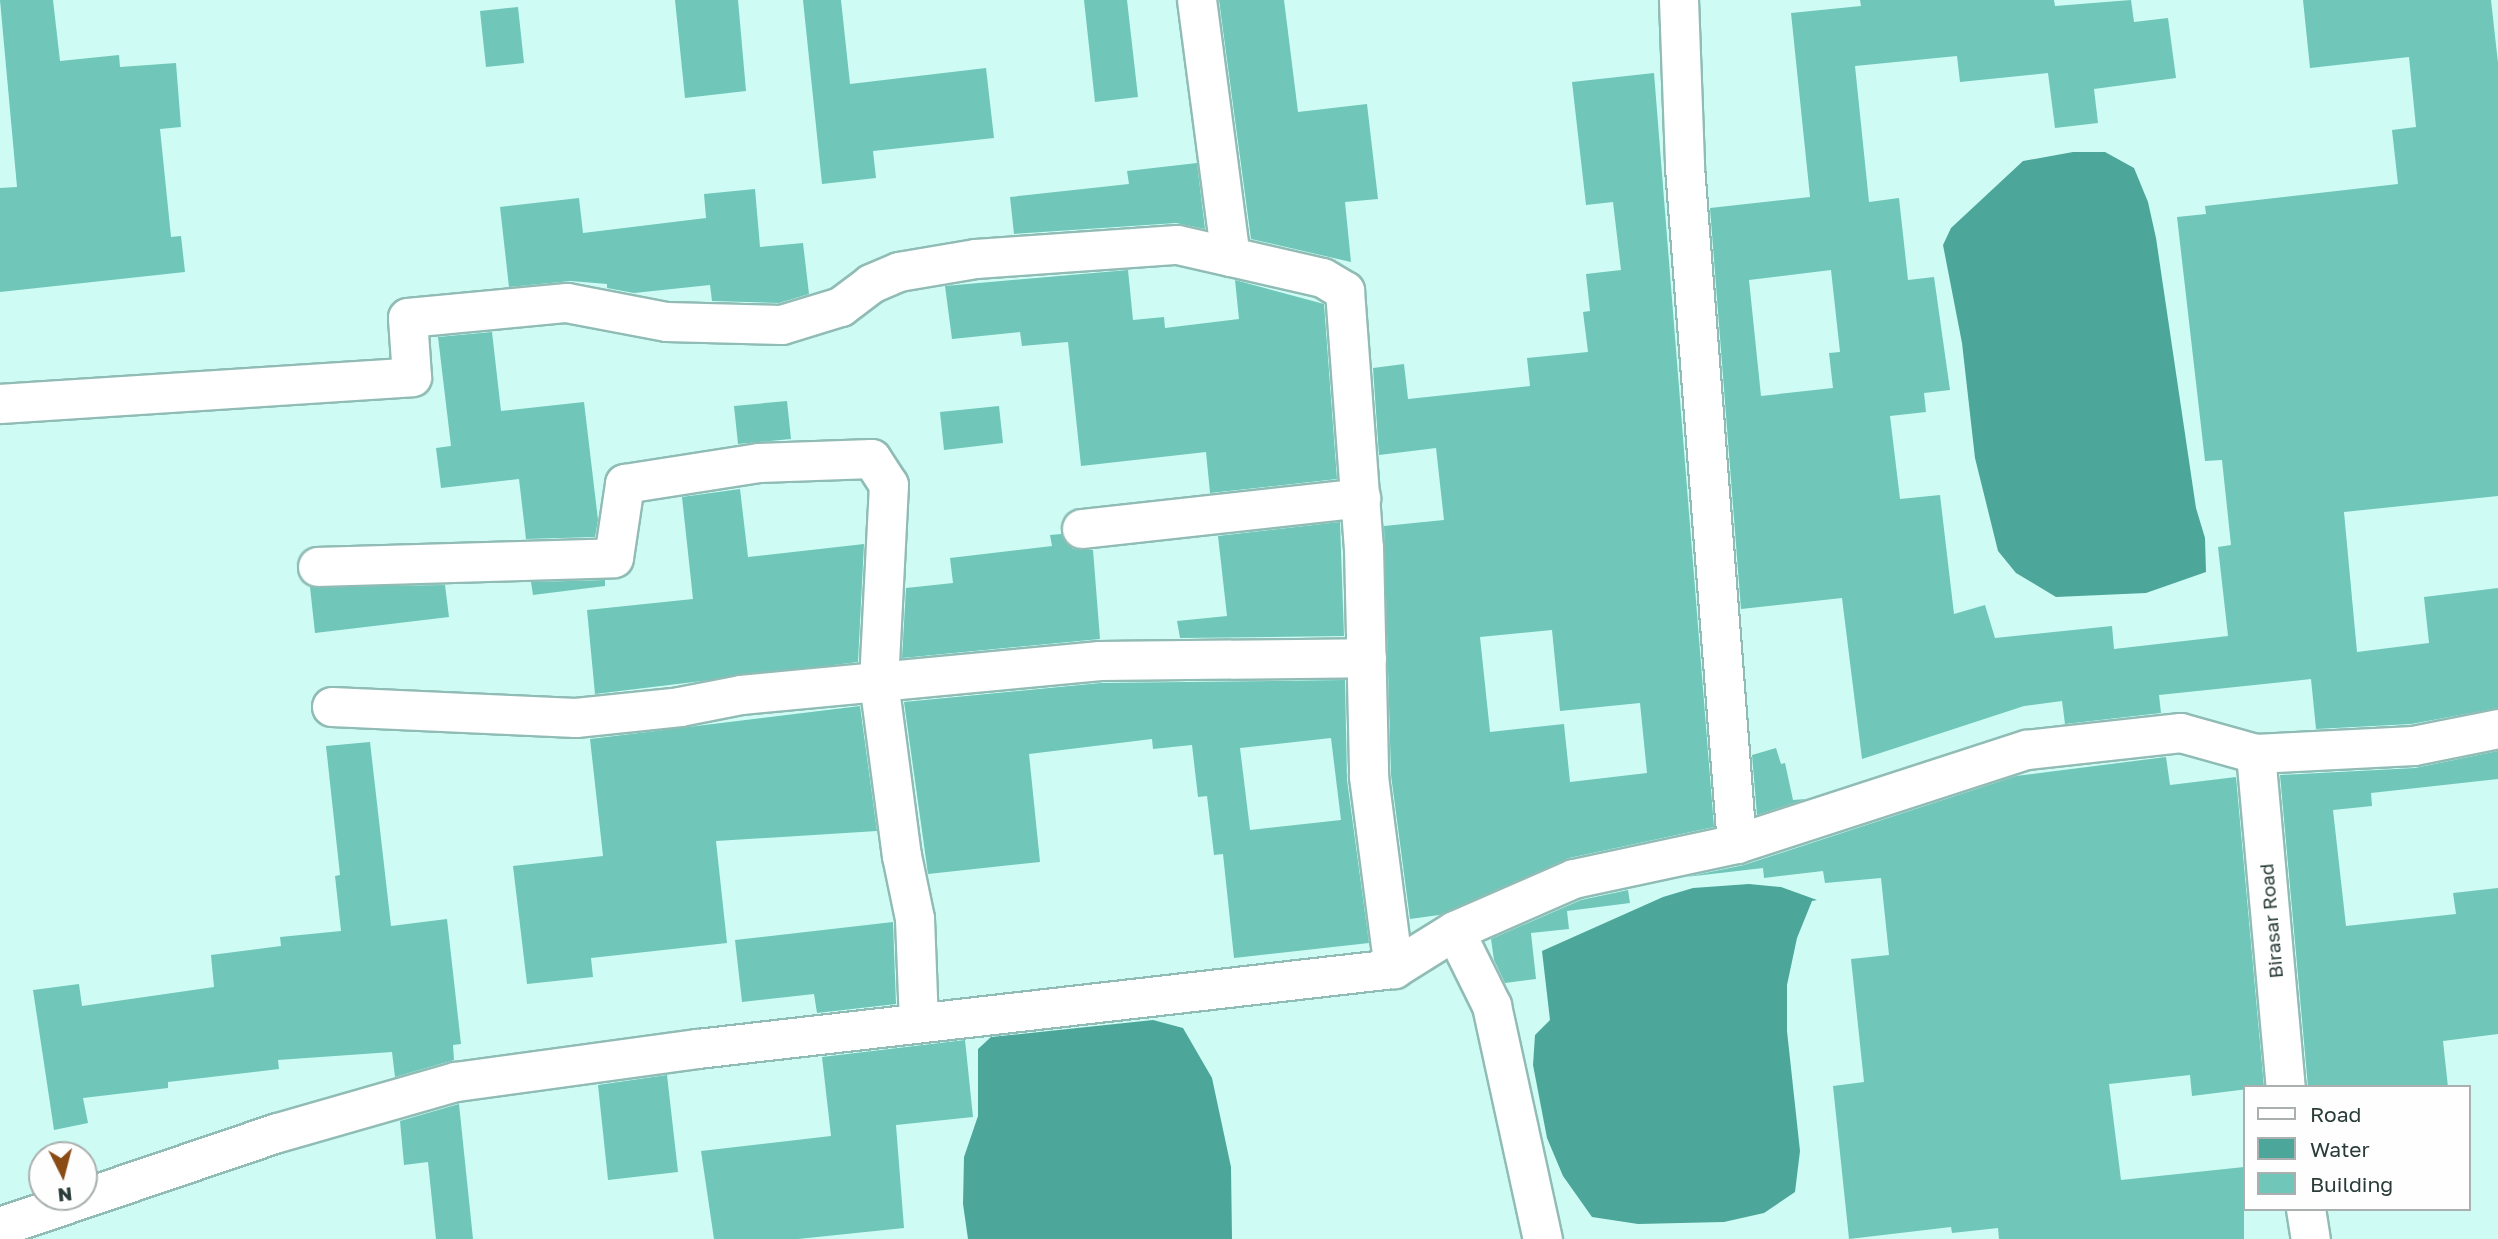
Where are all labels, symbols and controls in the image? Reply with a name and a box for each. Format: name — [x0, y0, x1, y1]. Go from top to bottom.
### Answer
street label: Birasar Road — [2255, 863, 2287, 979]
legend — [2242, 1085, 2470, 1211]
text: Road — [2310, 1101, 2361, 1127]
text: Water — [2310, 1136, 2370, 1162]
north arrow — [28, 1141, 98, 1211]
text: Building — [2310, 1171, 2393, 1197]
text: N — [57, 1183, 73, 1208]

